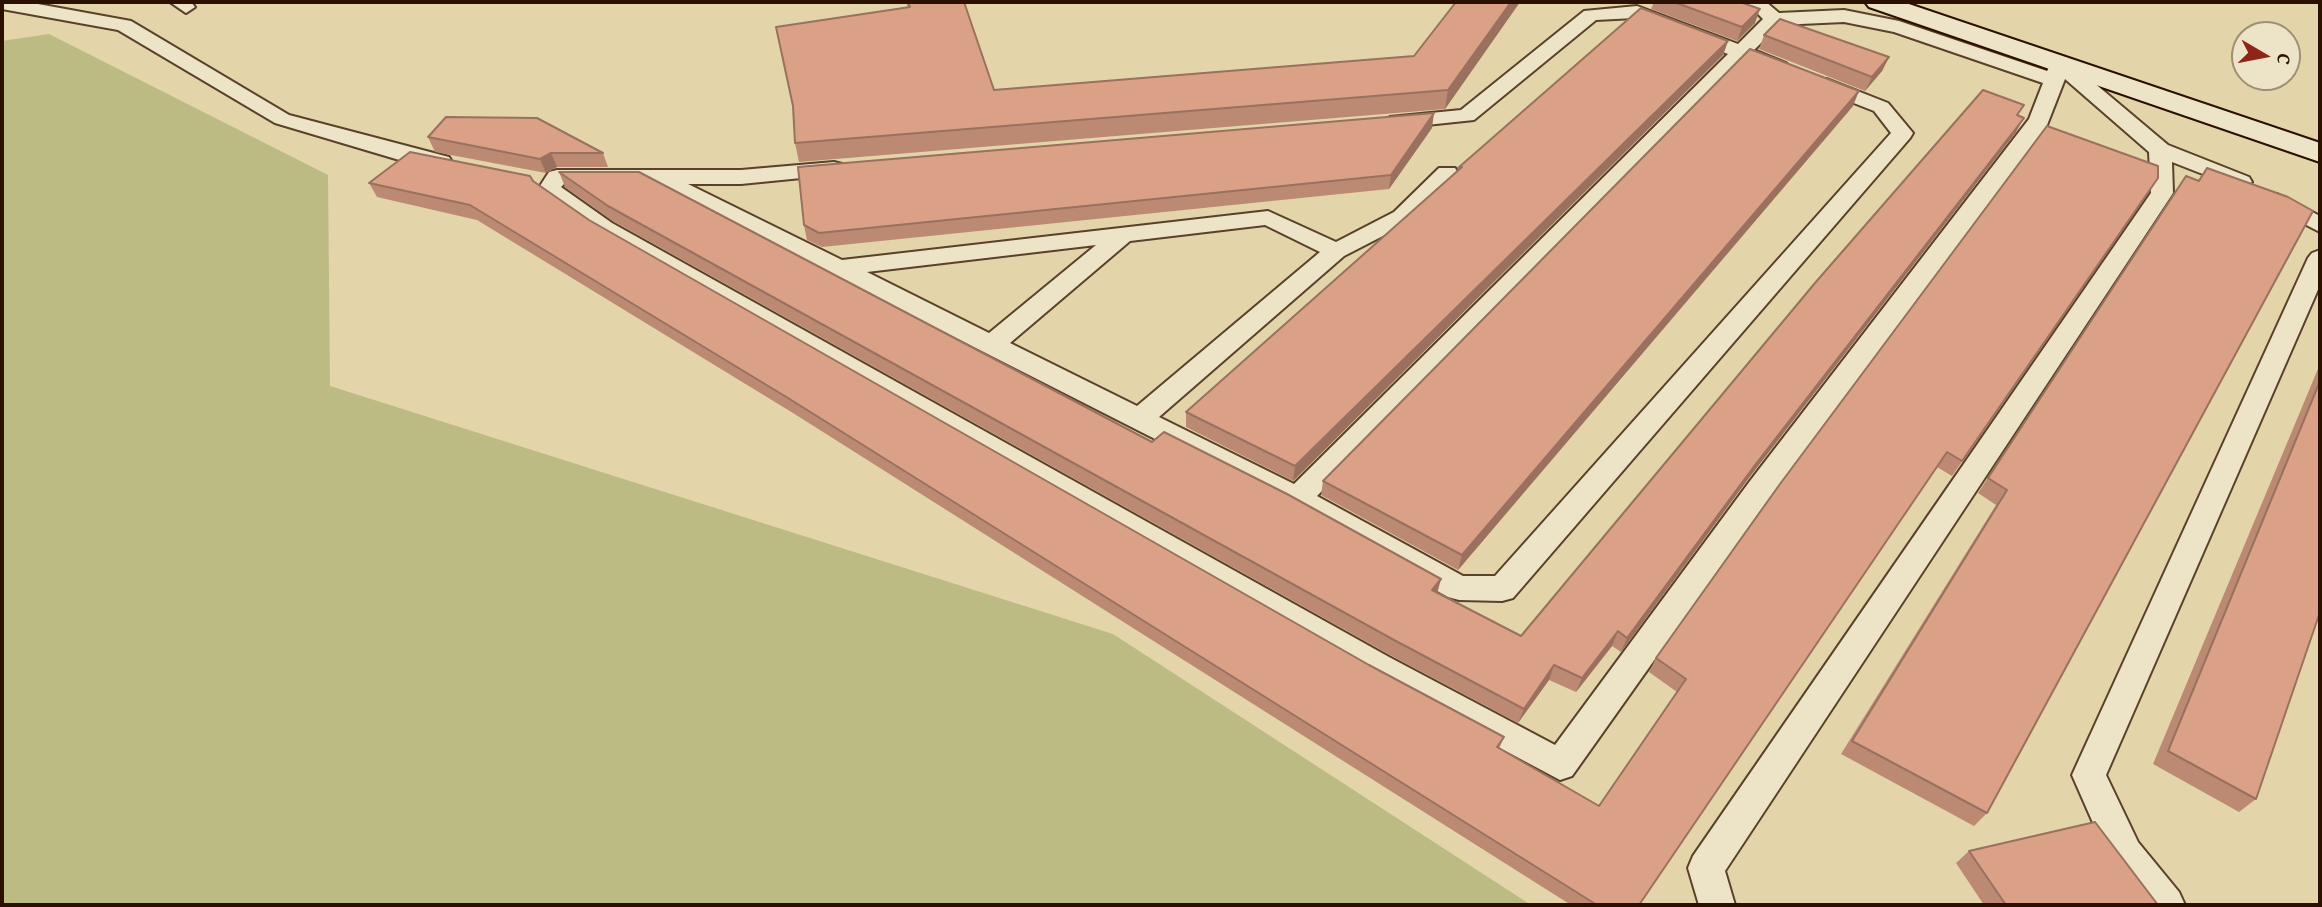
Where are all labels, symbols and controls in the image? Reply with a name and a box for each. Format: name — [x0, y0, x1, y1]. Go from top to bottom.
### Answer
north arrow — [2231, 21, 2301, 91]
text: С — [2270, 52, 2299, 67]

